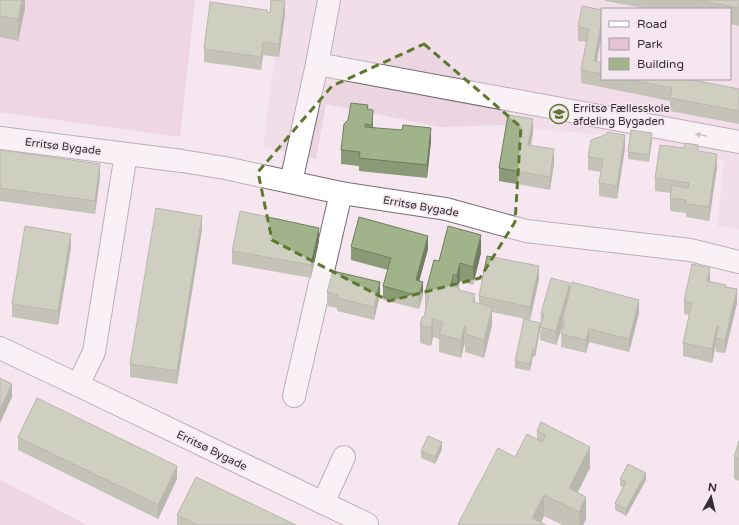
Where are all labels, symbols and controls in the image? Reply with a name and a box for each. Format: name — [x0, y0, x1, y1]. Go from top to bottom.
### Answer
legend — [601, 8, 731, 80]
text: Road — [637, 17, 667, 31]
text: Park — [637, 37, 663, 51]
text: Building — [637, 57, 684, 71]
place label: Erritsø Fællesskole afdeling Bygaden — [573, 102, 670, 128]
school or university icon: Erritsø Fællesskole afdeling Bygaden — [548, 103, 570, 125]
one-way arrow — [695, 131, 707, 137]
street label: Erritsø Bygade — [24, 135, 102, 158]
street label: Erritsø Bygade — [382, 193, 460, 220]
street label: Erritsø Bygade — [174, 428, 249, 473]
north arrow — [691, 477, 731, 517]
text: N — [707, 481, 718, 495]

